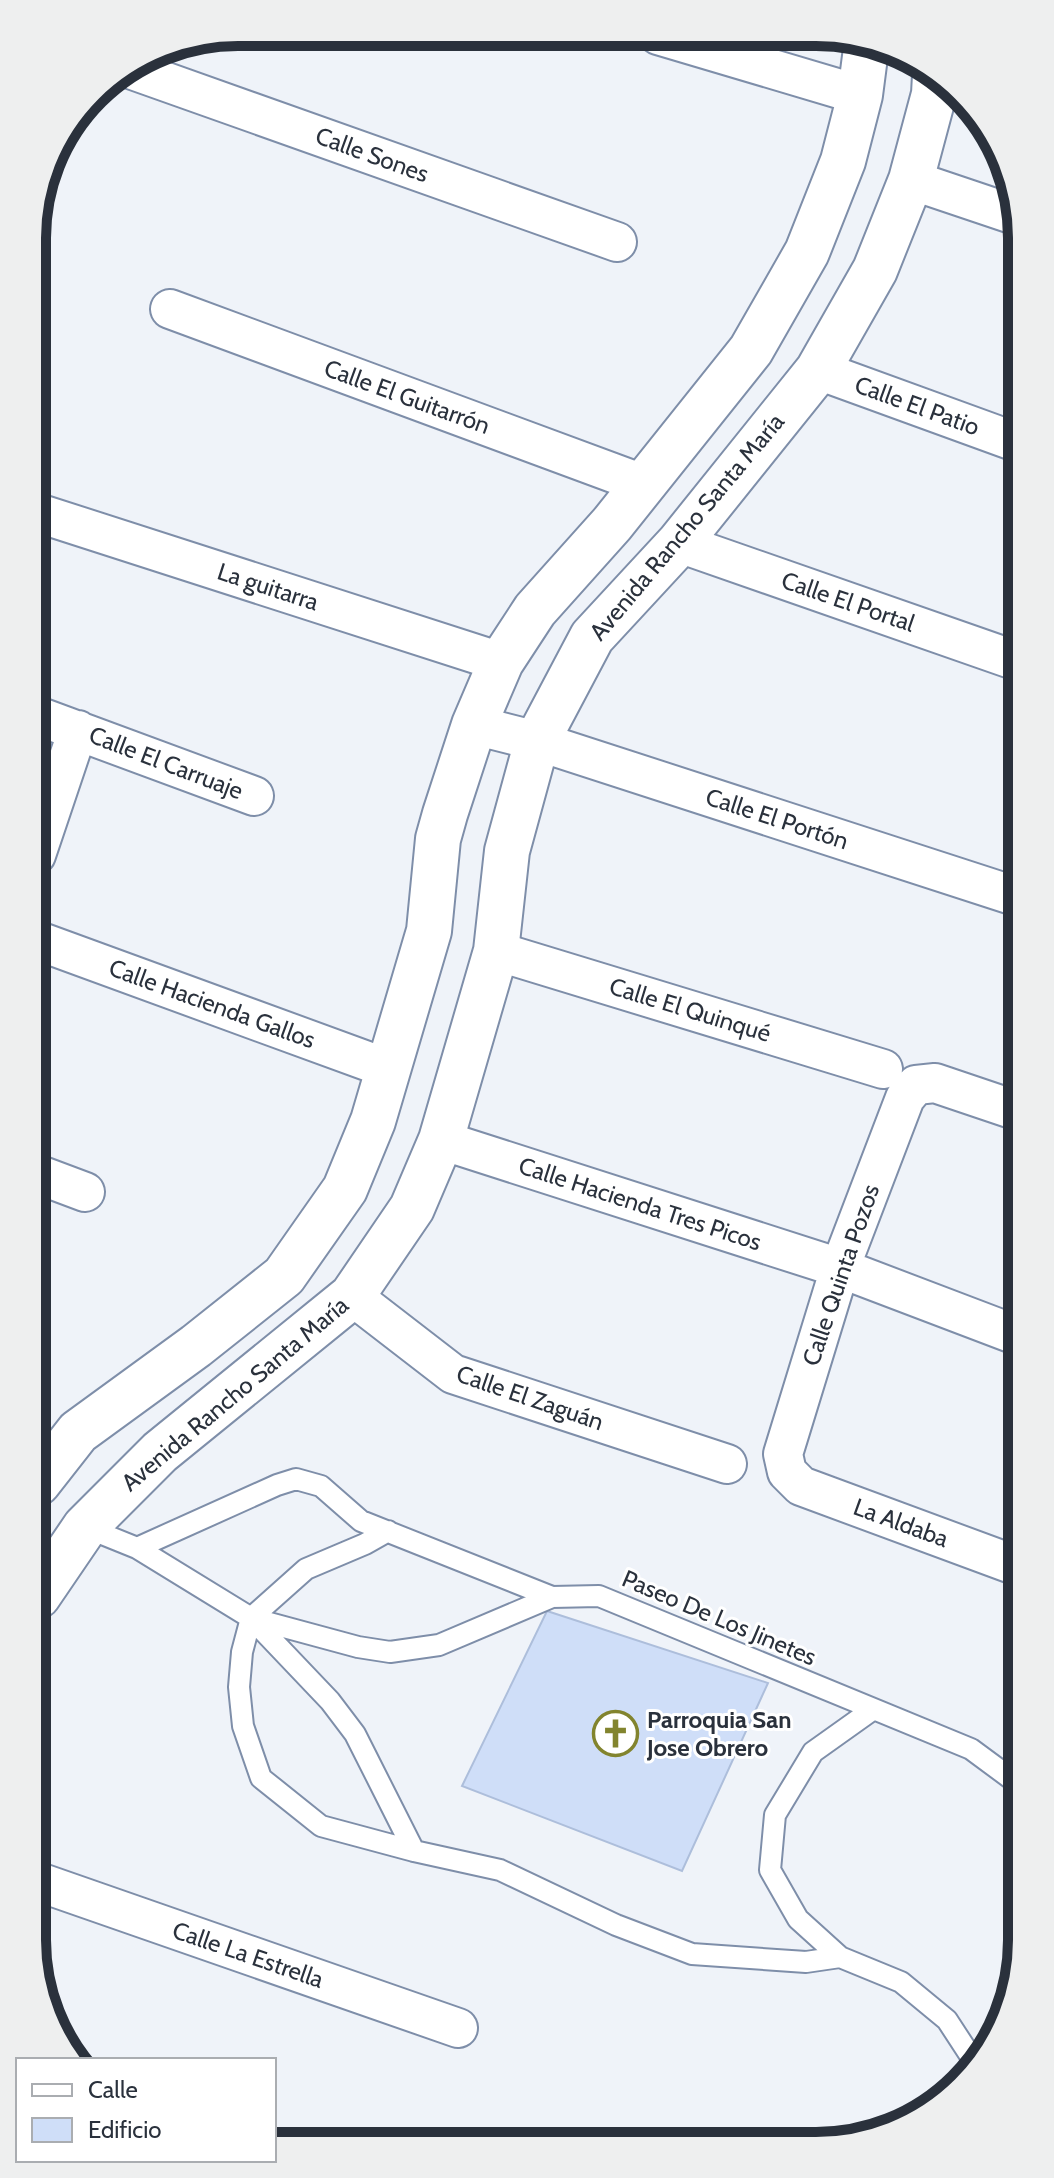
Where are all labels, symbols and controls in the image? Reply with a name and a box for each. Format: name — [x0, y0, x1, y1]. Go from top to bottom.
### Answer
street label: Calle Sones — [312, 121, 433, 188]
street label: Calle El Guitarrón — [320, 353, 494, 440]
street label: Calle El Patio — [851, 370, 983, 441]
street label: Avenida Rancho Santa María — [583, 407, 790, 646]
street label: La guitarra — [214, 557, 323, 617]
street label: Calle El Portal — [778, 565, 919, 638]
street label: Calle El Carruaje — [85, 720, 247, 805]
street label: Calle El Portón — [702, 782, 852, 855]
street label: Calle Hacienda Gallos — [105, 953, 319, 1054]
street label: Calle El Quinqué — [606, 971, 774, 1048]
street label: Calle Hacienda Tres Picos — [515, 1151, 765, 1256]
street label: Calle Quinta Pozos — [796, 1180, 885, 1369]
street label: Avenida Rancho Santa María — [115, 1290, 354, 1497]
street label: Calle El Zaguán — [453, 1359, 607, 1436]
street label: La Aldaba — [850, 1492, 953, 1553]
street label: Paseo De Los Jinetes — [618, 1564, 821, 1672]
place label: Parroquia San Jose Obrero — [646, 1705, 791, 1762]
church icon: Parroquia San Jose Obrero — [592, 1710, 640, 1758]
street label: Calle La Estrella — [169, 1915, 328, 1994]
legend — [16, 2058, 276, 2162]
text: Calle — [88, 2075, 138, 2104]
text: Edificio — [88, 2115, 162, 2144]

